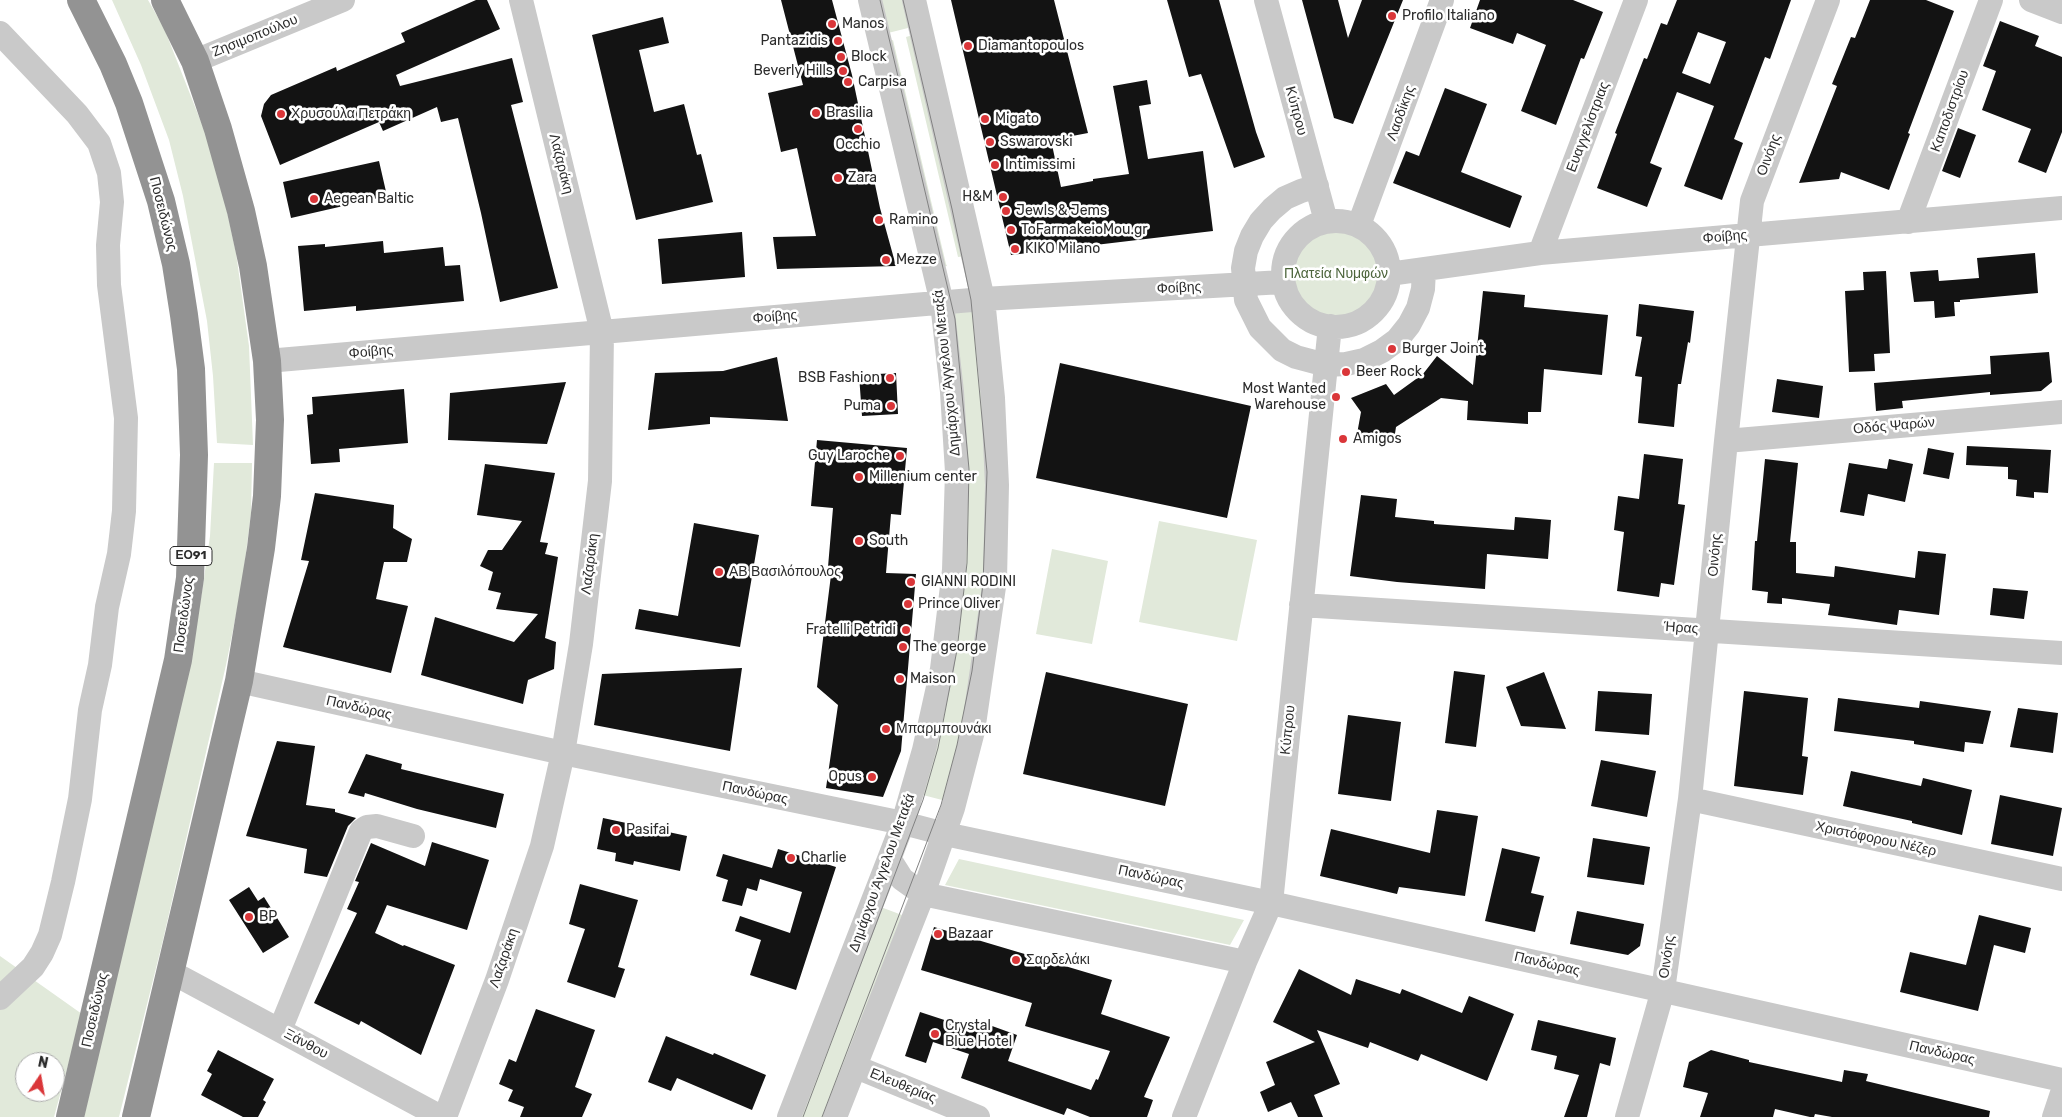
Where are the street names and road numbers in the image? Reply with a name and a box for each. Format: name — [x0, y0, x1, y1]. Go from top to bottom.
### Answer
street label: Ζησιμοπούλου — [210, 11, 300, 61]
street label: Καποδιστρίου — [1927, 68, 1973, 154]
street label: Ευαγγελίστριας — [1563, 79, 1613, 175]
street label: Λαοδίκης — [1383, 83, 1419, 143]
street label: Κύπρου — [1281, 85, 1311, 137]
street label: Λαζαράκη — [545, 132, 577, 196]
street label: Οινόης — [1753, 132, 1785, 178]
street label: Ποσειδώνος — [146, 175, 180, 253]
street label: Φοίβης — [1702, 227, 1748, 247]
street label: Φοίβης — [1156, 278, 1202, 298]
street label: Δημάρχου Άγγελου Μεταξά — [930, 289, 964, 457]
street label: Φοίβης — [752, 307, 798, 327]
street label: Φοίβης — [348, 342, 394, 362]
street label: Οδóς Ψαρών — [1852, 414, 1936, 438]
street label: Λαζαράκη — [578, 532, 602, 596]
street label: Οινόης — [1705, 533, 1725, 577]
road number: ΕΟ91 — [170, 546, 212, 566]
street label: Ποσειδώνος — [170, 576, 198, 654]
street label: Ήρας — [1663, 618, 1699, 638]
street label: Πανδώρας — [325, 692, 393, 724]
street label: Κύπρου — [1277, 704, 1299, 756]
street label: Πανδώρας — [721, 778, 789, 808]
street label: Δημάρχου Άγγελου Μεταξά — [845, 791, 919, 955]
street label: Χριστόφορου Νέζερ — [1814, 818, 1938, 860]
street label: Πανδώρας — [1117, 862, 1185, 892]
street label: Λαζαράκη — [486, 926, 522, 990]
street label: Οινόης — [1656, 934, 1678, 980]
street label: Πανδώρας — [1513, 948, 1581, 980]
street label: Ποσειδώνος — [78, 971, 112, 1049]
street label: Ξάνθου — [281, 1025, 331, 1063]
street label: Πανδώρας — [1908, 1037, 1976, 1069]
street label: Ελευθερίας — [867, 1065, 939, 1107]

